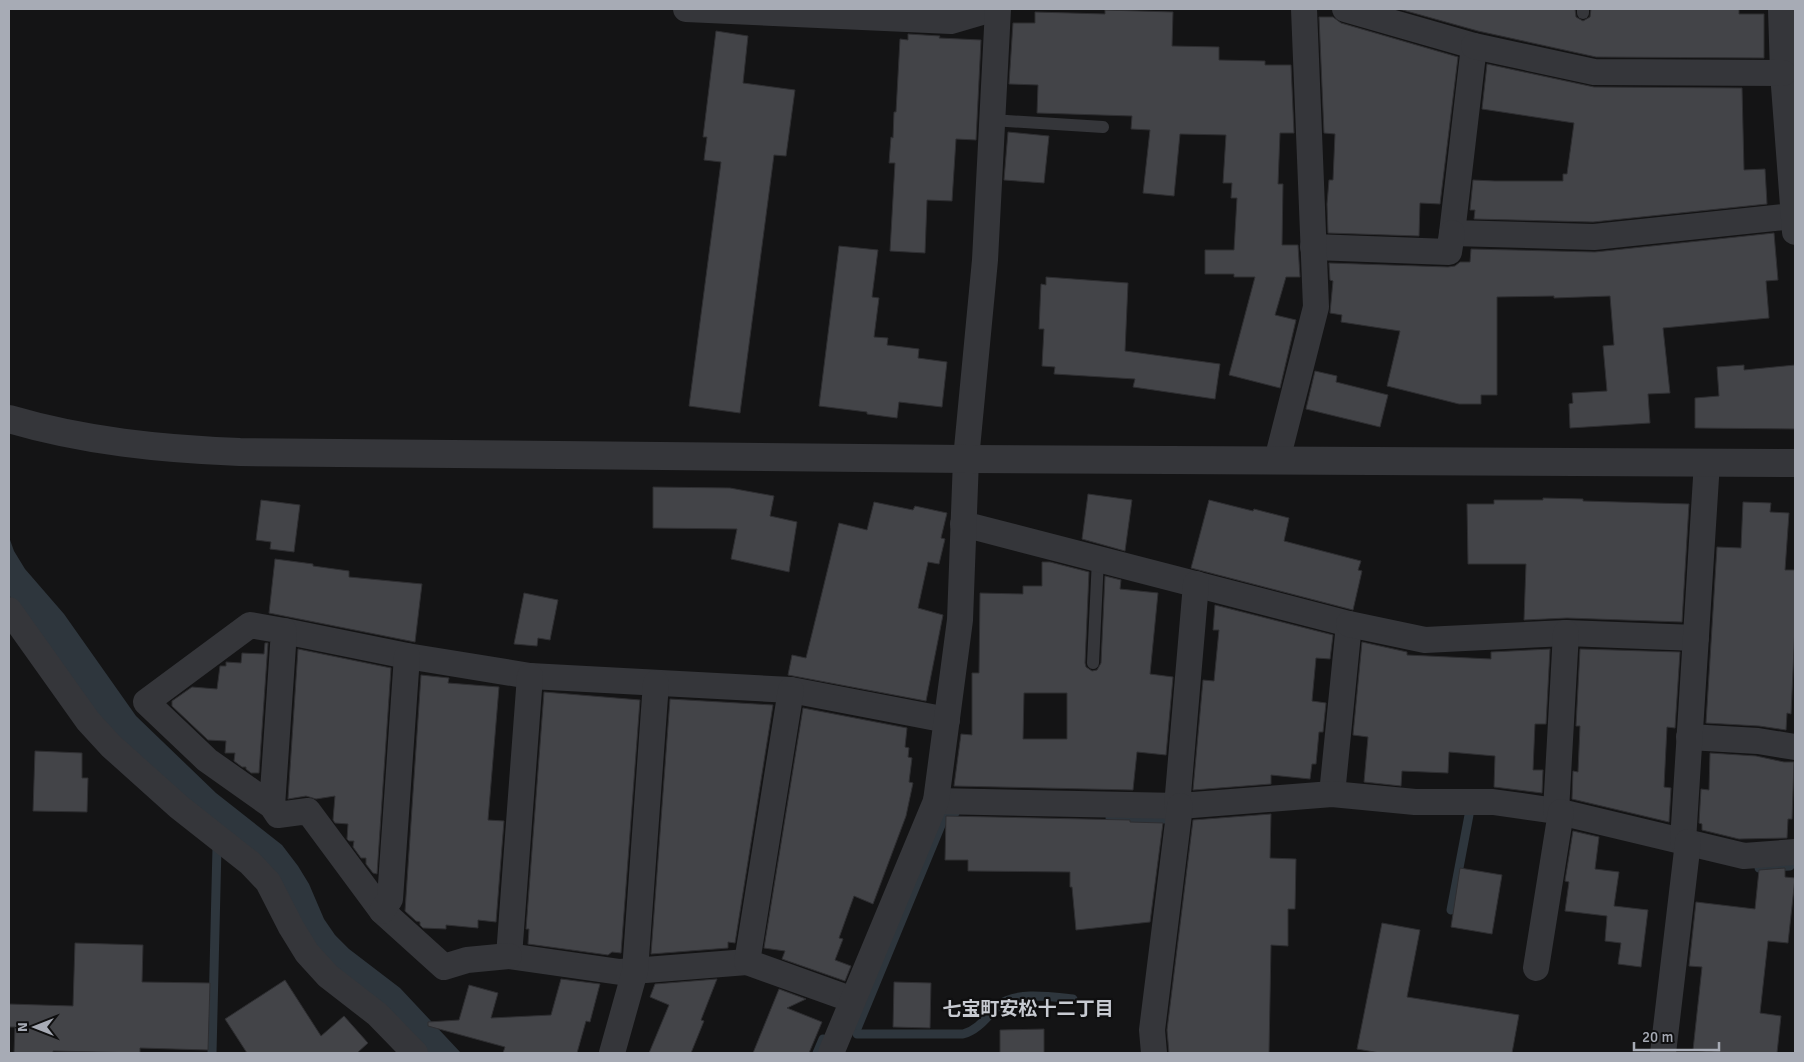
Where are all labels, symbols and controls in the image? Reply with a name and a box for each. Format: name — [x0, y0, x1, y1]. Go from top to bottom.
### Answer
district label: 七宝町安松十二丁目 — [942, 997, 1114, 1021]
north arrow — [10, 1002, 60, 1052]
scale bar — [1634, 1020, 1719, 1052]
text: N — [14, 1022, 31, 1032]
text: 20 m — [1642, 1028, 1673, 1046]

